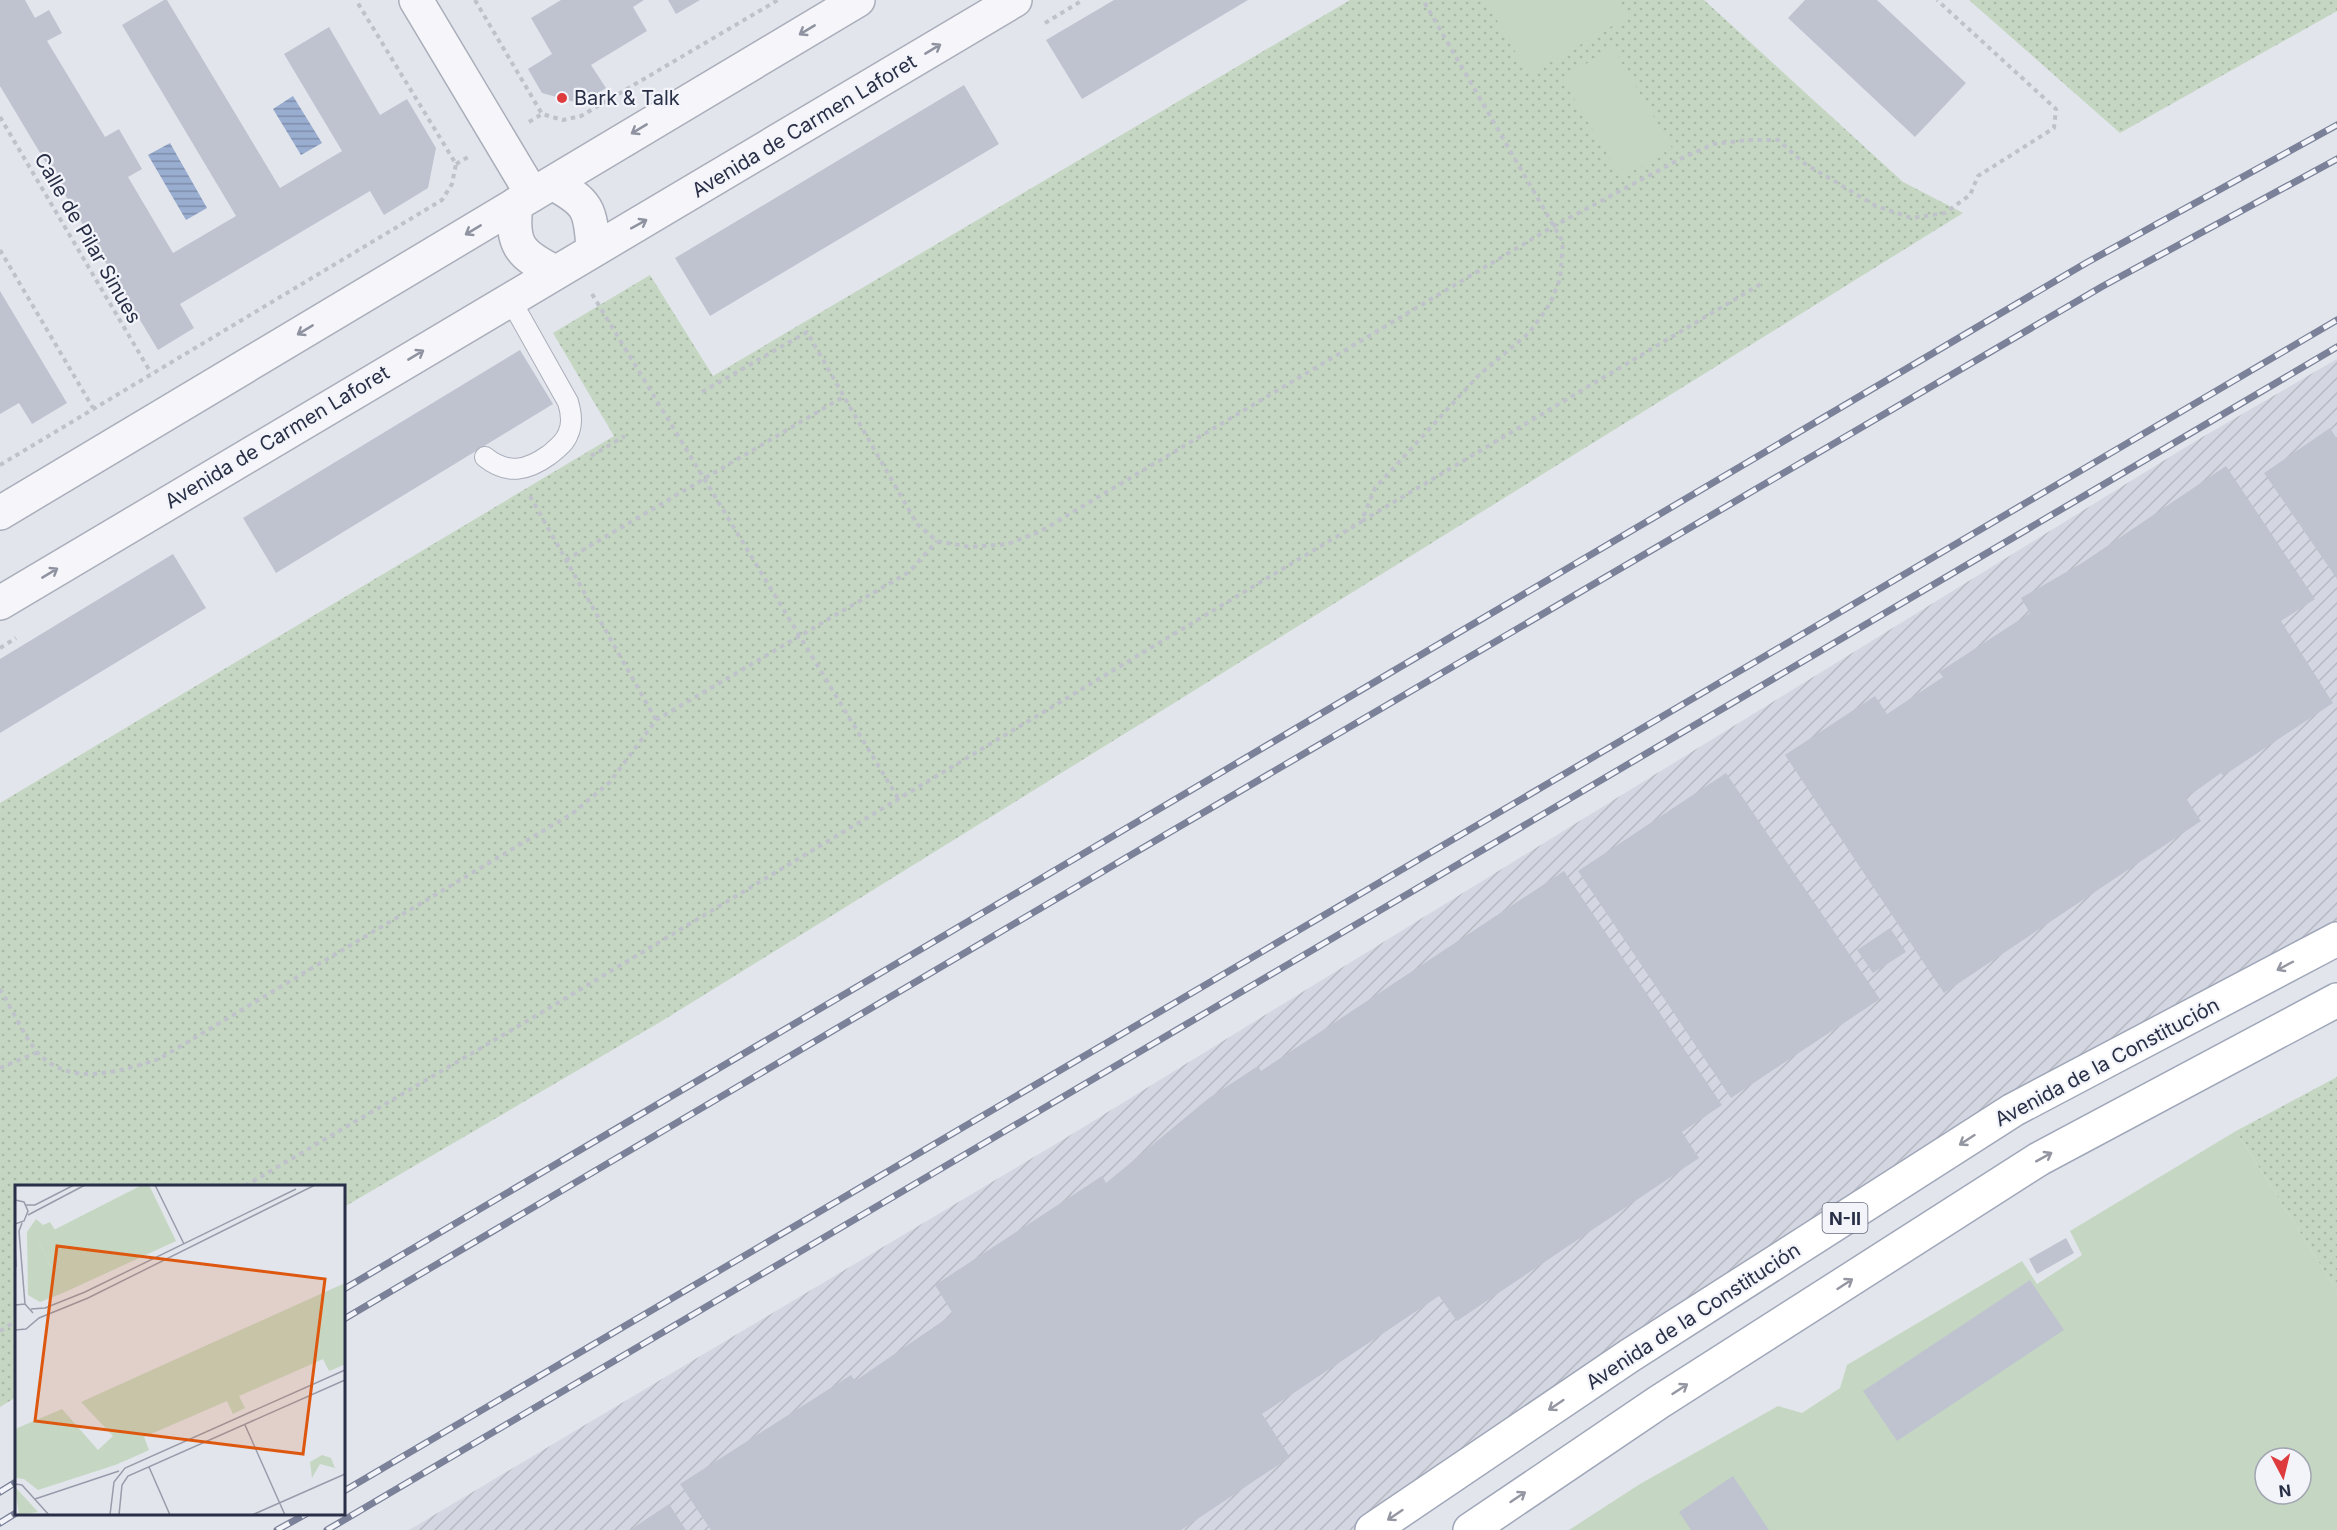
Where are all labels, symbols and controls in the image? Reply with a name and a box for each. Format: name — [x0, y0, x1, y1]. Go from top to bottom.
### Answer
one-way arrow — [799, 24, 816, 36]
one-way arrow — [924, 43, 941, 55]
street label: Avenida de Carmen Laforet — [688, 49, 921, 203]
place label: Bark & Talk — [574, 86, 680, 110]
marker: Bark & Talk — [555, 91, 569, 105]
one-way arrow — [631, 123, 648, 135]
street label: Calle de Pilar Sinues — [29, 149, 147, 327]
one-way arrow — [630, 218, 647, 230]
one-way arrow — [465, 224, 482, 236]
one-way arrow — [297, 324, 314, 336]
one-way arrow — [407, 348, 424, 360]
street label: Avenida de Carmen Laforet — [161, 360, 394, 514]
one-way arrow — [41, 566, 58, 578]
one-way arrow — [2277, 961, 2295, 972]
street label: Avenida de la Constitución — [1991, 993, 2223, 1131]
one-way arrow — [1959, 1134, 1976, 1146]
one-way arrow — [2035, 1151, 2053, 1162]
inset map — [15, 1185, 345, 1515]
road number: N-II — [1822, 1203, 1868, 1233]
street label: Avenida de la Constitución — [1581, 1238, 1805, 1394]
one-way arrow — [1836, 1278, 1852, 1290]
one-way arrow — [1671, 1383, 1688, 1395]
one-way arrow — [1548, 1399, 1565, 1411]
north arrow — [2253, 1446, 2313, 1506]
text: N — [2278, 1480, 2292, 1502]
one-way arrow — [1509, 1491, 1526, 1503]
one-way arrow — [1386, 1508, 1403, 1521]

